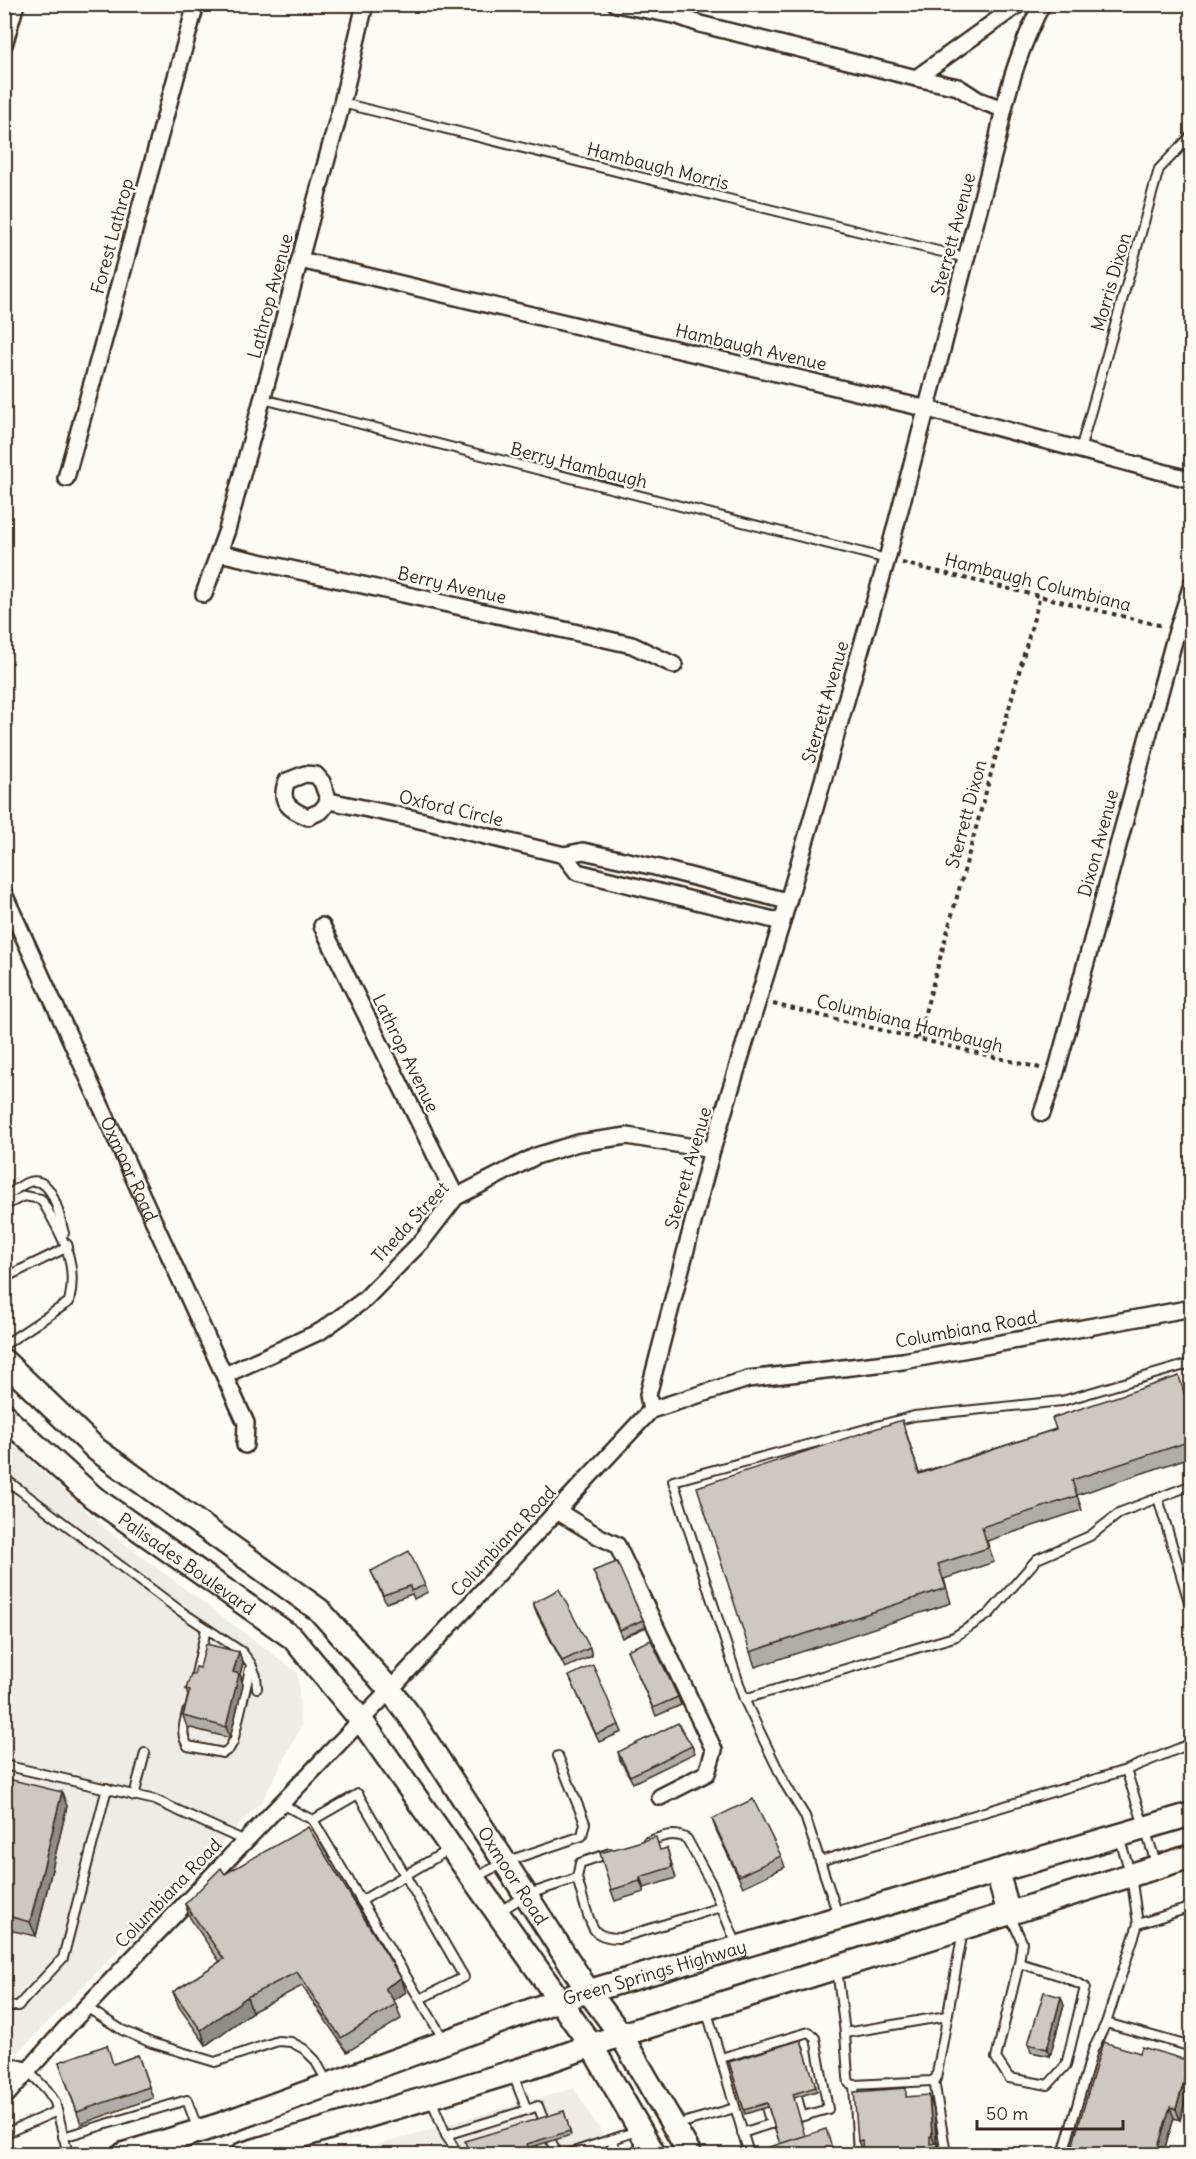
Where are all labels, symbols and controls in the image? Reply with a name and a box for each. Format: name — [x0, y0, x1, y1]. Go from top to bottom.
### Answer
street label: Hambaugh Morris — [585, 137, 731, 195]
street label: Sterrett Avenue — [926, 170, 980, 298]
street label: Forest Lathrop — [86, 176, 138, 296]
street label: Morris Dixon — [1086, 230, 1136, 334]
street label: Lathrop Avenue — [242, 231, 298, 361]
street label: Hambaugh Avenue — [673, 318, 829, 376]
street label: Berry Hambaugh — [508, 437, 650, 493]
street label: Hambaugh Columbiana — [942, 548, 1134, 616]
street label: Berry Avenue — [395, 561, 509, 609]
street label: Sterrett Avenue — [797, 638, 853, 766]
street label: Sterrett Dixon — [940, 757, 992, 871]
street label: Oxford Circle — [397, 785, 505, 831]
street label: Dixon Avenue — [1073, 787, 1123, 899]
street label: Columbiana Hambaugh — [814, 989, 1006, 1057]
street label: Lathrop Avenue — [367, 990, 445, 1116]
street label: Sterrett Avenue — [660, 1104, 716, 1232]
street label: Oxmoor Road — [96, 1113, 164, 1225]
street label: Theda Street — [367, 1177, 453, 1267]
street label: Columbiana Road — [893, 1305, 1039, 1353]
street label: Columbiana Road — [446, 1480, 561, 1601]
street label: Palisades Boulevard — [114, 1507, 261, 1620]
street label: Oxmoor Road — [473, 1822, 554, 1929]
street label: Columbiana Road — [110, 1833, 226, 1953]
street label: Green Springs Highway — [560, 1934, 749, 2010]
scale bar — [977, 2093, 1122, 2131]
text: 50 m — [986, 2102, 1028, 2125]

